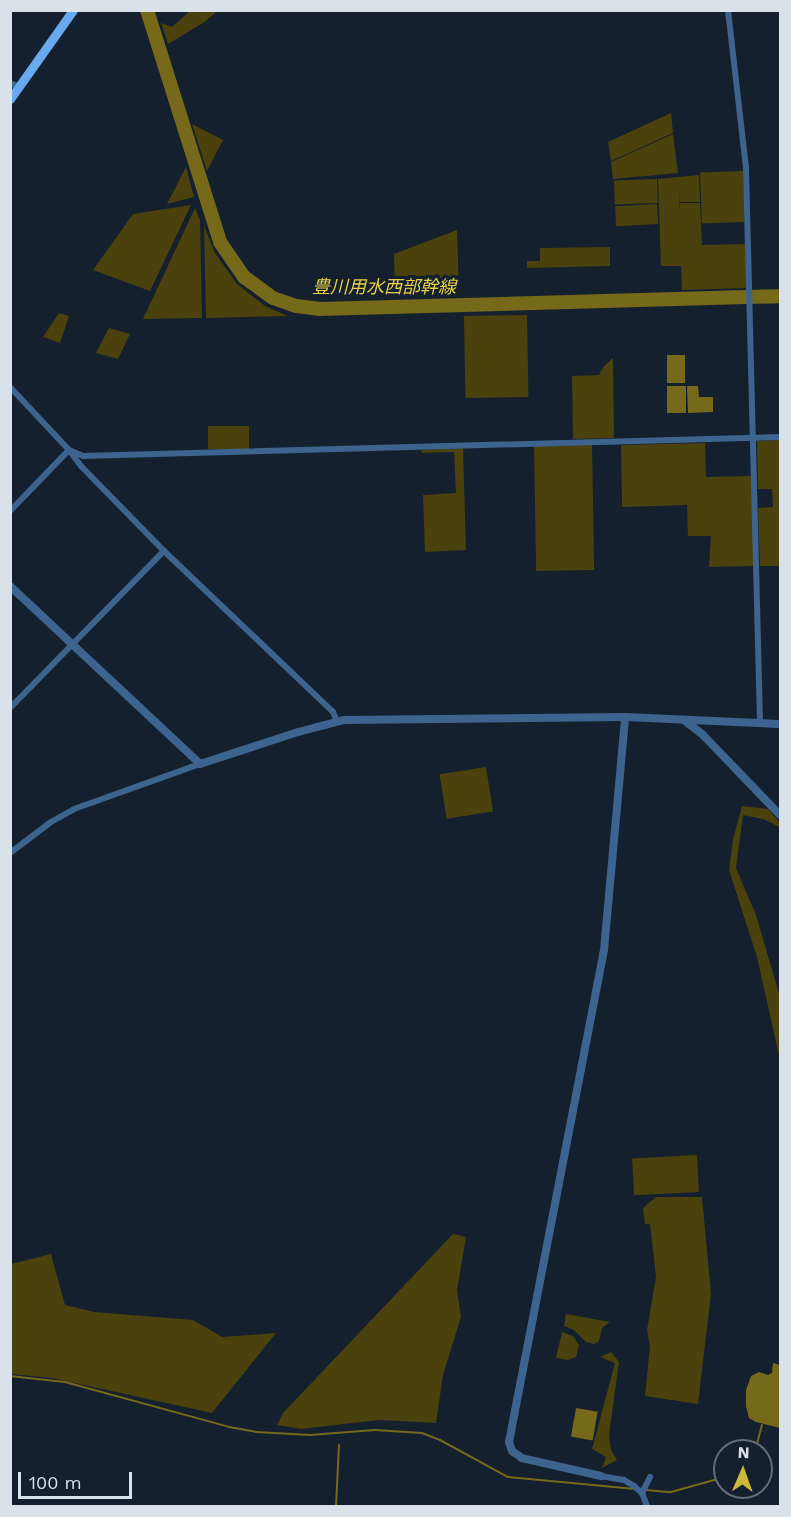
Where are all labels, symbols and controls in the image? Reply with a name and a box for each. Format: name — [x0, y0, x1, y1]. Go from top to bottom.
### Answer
water label: 豊川用水西部幹線 — [312, 276, 456, 298]
north arrow — [713, 1439, 773, 1499]
text: N — [737, 1443, 750, 1462]
scale bar — [21, 1460, 135, 1498]
text: 100 m — [29, 1472, 82, 1493]

